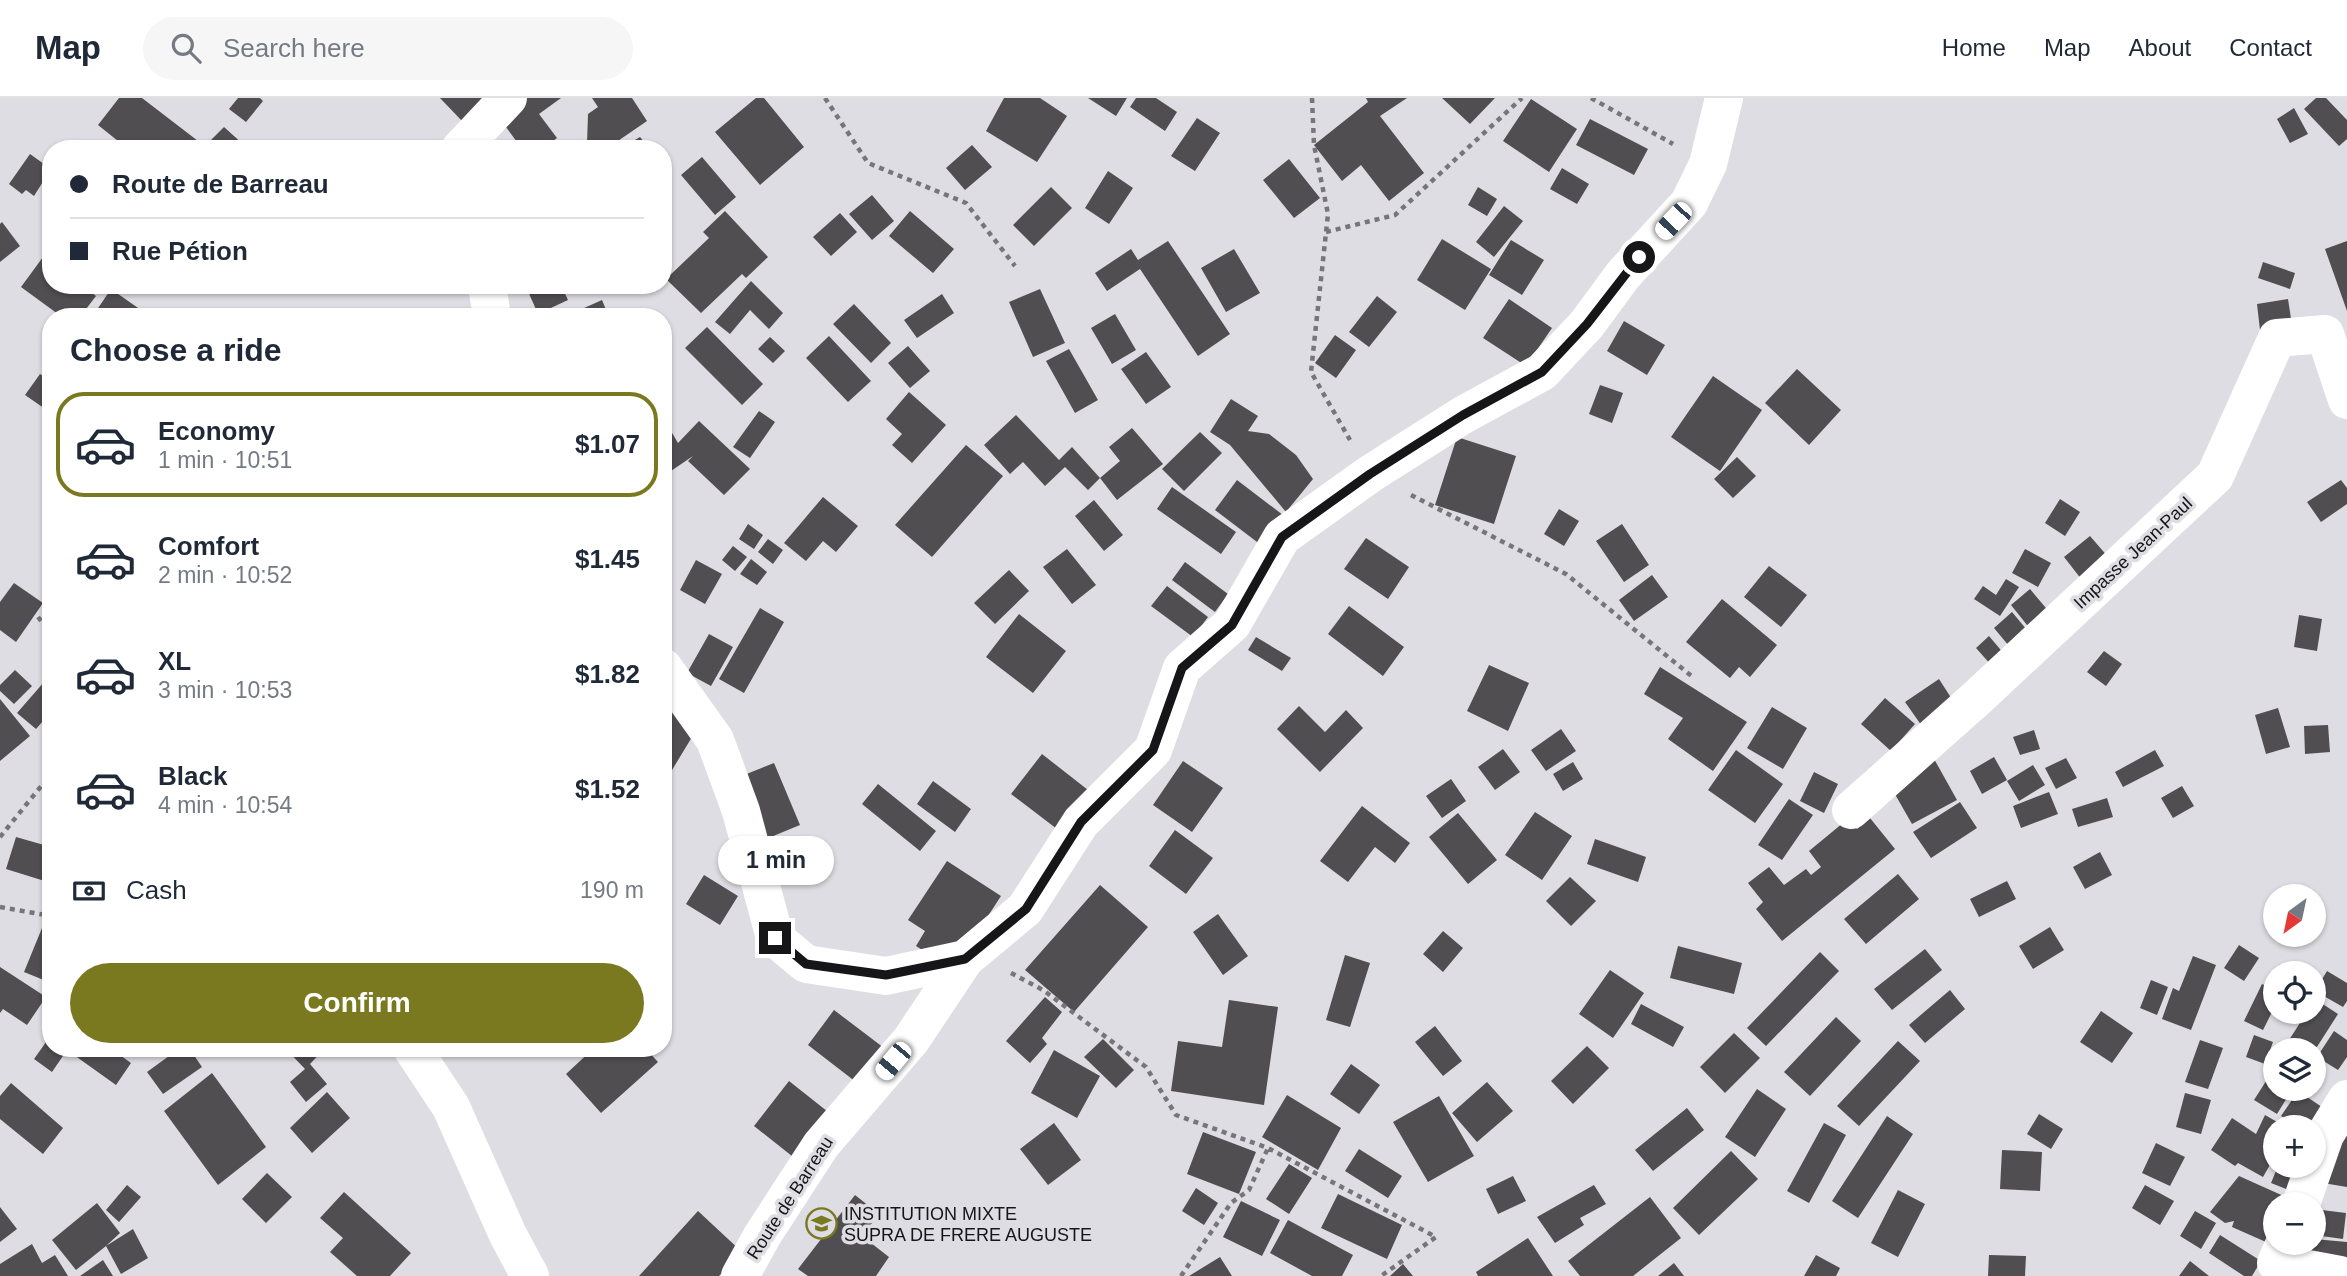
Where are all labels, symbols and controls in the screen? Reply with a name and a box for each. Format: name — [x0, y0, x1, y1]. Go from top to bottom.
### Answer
search box — [143, 17, 633, 80]
text: Map — [35, 29, 101, 66]
icon: search — [167, 29, 205, 67]
text: Search here — [223, 33, 365, 63]
text: Home — [1942, 34, 2006, 61]
text: Map — [2044, 34, 2091, 61]
text: About — [2129, 34, 2191, 61]
text: Contact — [2229, 34, 2312, 61]
text: Route de Barreau — [112, 169, 329, 199]
car — [1651, 198, 1696, 244]
text: Rue Pétion — [112, 236, 248, 266]
route start — [1623, 241, 1655, 273]
text: Choose a ride — [70, 332, 282, 368]
icon: car — [74, 413, 137, 476]
text: Economy — [158, 416, 275, 446]
text: $1.07 — [575, 429, 640, 459]
text: 1 min · 10:51 — [158, 447, 292, 473]
street label: Impasse Jean-Paul — [2070, 493, 2196, 613]
icon: car — [74, 528, 137, 591]
text: Comfort — [158, 531, 259, 561]
text: $1.45 — [575, 544, 640, 574]
text: 2 min · 10:52 — [158, 562, 292, 588]
icon: car — [74, 643, 137, 706]
text: XL — [158, 646, 191, 676]
text: $1.82 — [575, 659, 640, 689]
text: 3 min · 10:53 — [158, 677, 292, 703]
icon: car — [74, 758, 137, 821]
text: Black — [158, 761, 227, 791]
text: $1.52 — [575, 774, 640, 804]
text: 4 min · 10:54 — [158, 792, 292, 818]
callout: 1 min — [717, 836, 833, 886]
text: 1 min — [746, 847, 806, 873]
icon: cash — [70, 872, 108, 910]
text: Cash — [126, 875, 187, 905]
text: 190 m — [580, 877, 644, 903]
north arrow — [2263, 884, 2326, 947]
map controls — [2263, 884, 2326, 1255]
route end — [759, 922, 791, 954]
button: locate — [2263, 961, 2326, 1024]
button: Confirm — [70, 963, 644, 1043]
car — [872, 1038, 915, 1084]
button: layers — [2263, 1038, 2326, 1101]
button: + — [2263, 1115, 2326, 1178]
street label: Route de Barreau — [743, 1133, 837, 1263]
button: − — [2263, 1192, 2326, 1255]
place label: INSTITUTION MIXTE SUPRA DE FRERE AUGUSTE — [844, 1204, 1092, 1245]
school or university icon: INSTITUTION MIXTE SUPRA DE FRERE AUGUSTE — [804, 1207, 838, 1241]

